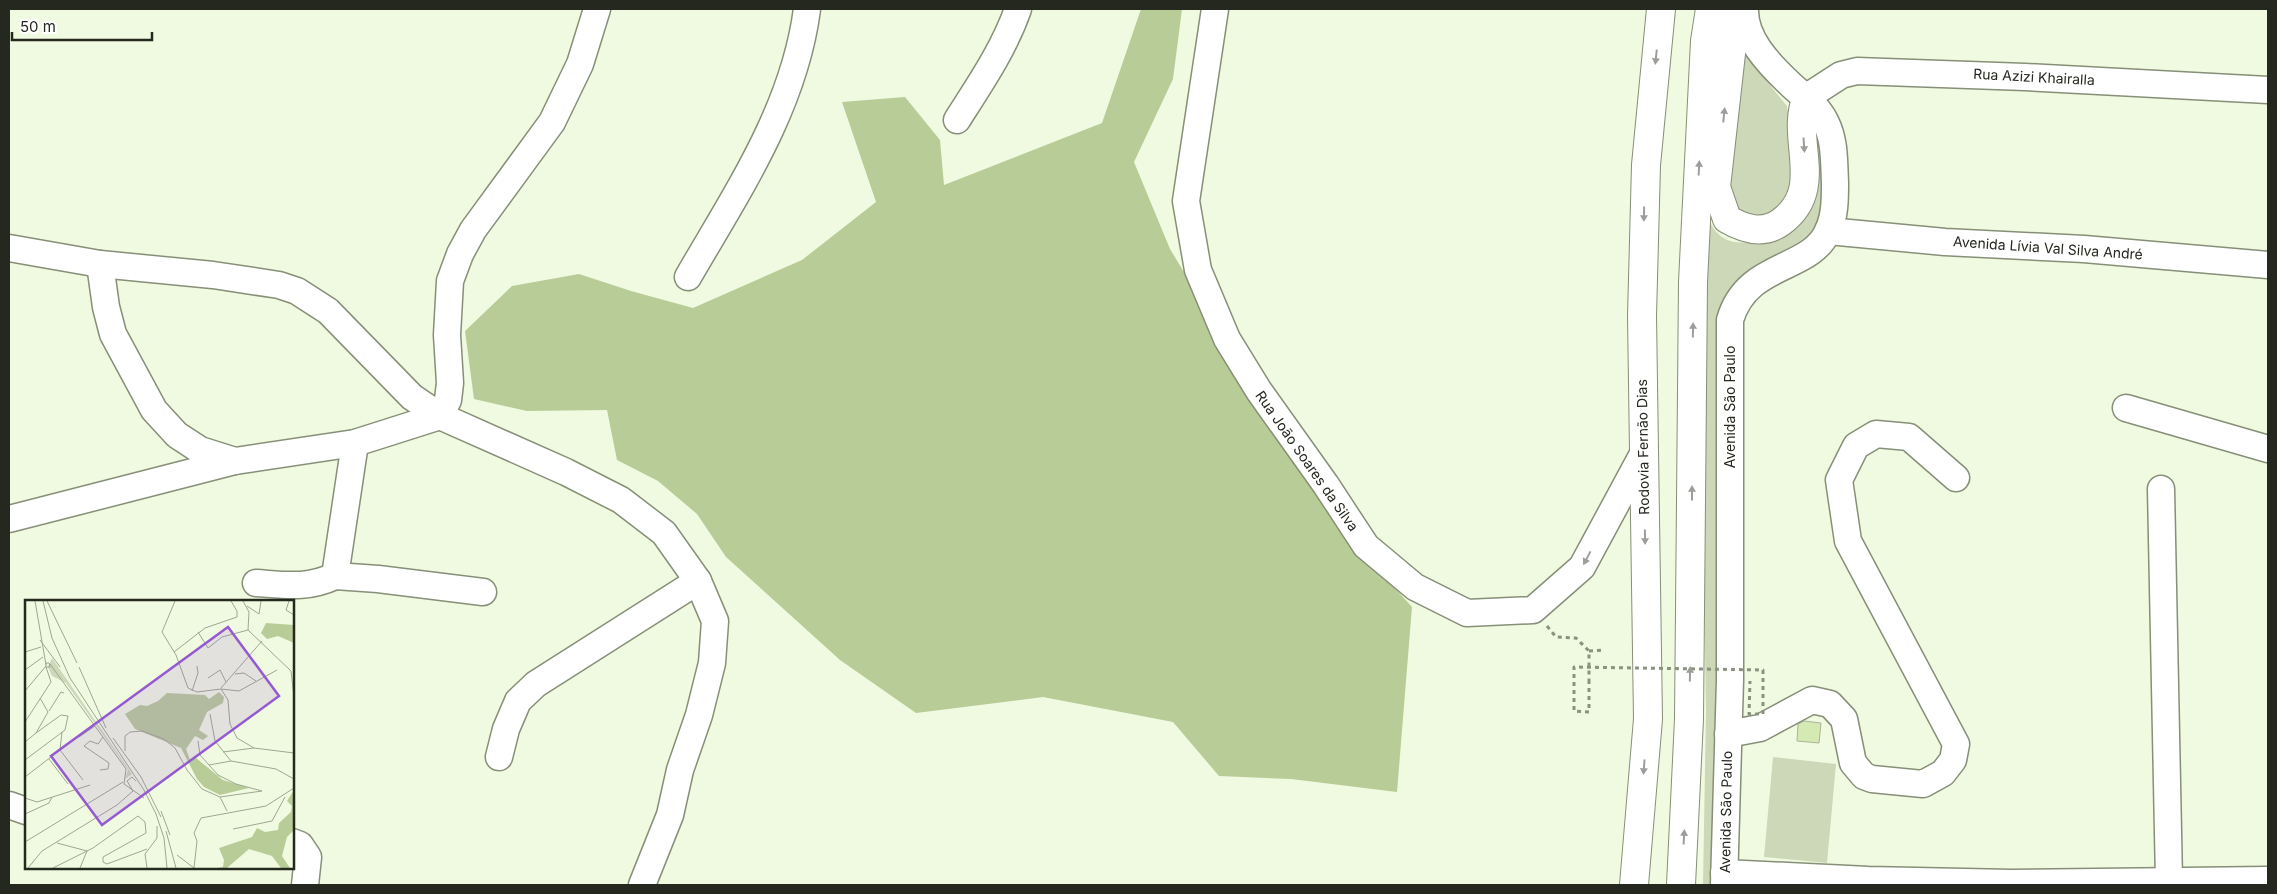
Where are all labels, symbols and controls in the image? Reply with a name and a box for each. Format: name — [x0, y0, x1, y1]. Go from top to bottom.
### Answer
scale bar — [12, 10, 152, 42]
text: 50 m — [20, 17, 56, 36]
one-way arrow — [1652, 50, 1660, 66]
street label: Rua Azizi Khairalla — [1973, 65, 2095, 88]
one-way arrow — [1720, 106, 1728, 122]
one-way arrow — [1801, 138, 1809, 154]
one-way arrow — [1695, 160, 1703, 176]
one-way arrow — [1640, 206, 1648, 222]
street label: Avenida Lívia Val Silva André — [1953, 232, 2143, 263]
one-way arrow — [1689, 322, 1697, 338]
street label: Avenida São Paulo — [1721, 346, 1738, 468]
street label: Rodovia Fernão Dias — [1633, 379, 1652, 515]
street label: Rua João Soares da Silva — [1252, 387, 1362, 534]
one-way arrow — [1688, 484, 1696, 500]
one-way arrow — [1641, 530, 1649, 546]
one-way arrow — [1583, 551, 1591, 566]
inset map — [25, 600, 294, 869]
one-way arrow — [1686, 666, 1694, 682]
street label: Avenida São Paulo — [1716, 751, 1735, 873]
one-way arrow — [1640, 759, 1648, 775]
one-way arrow — [1680, 828, 1688, 844]

